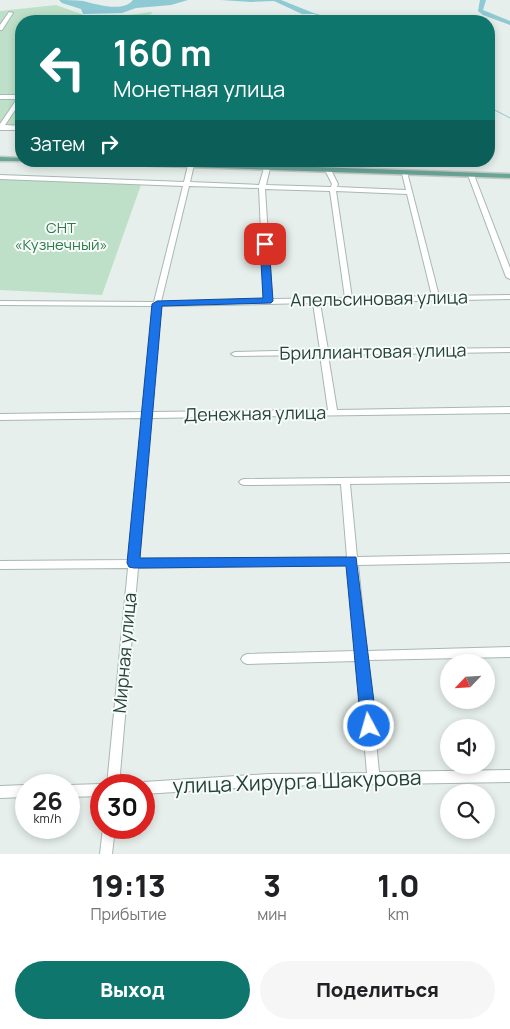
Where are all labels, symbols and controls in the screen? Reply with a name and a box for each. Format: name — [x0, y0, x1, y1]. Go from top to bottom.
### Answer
text: 160 m — [113, 29, 212, 77]
icon: left — [30, 35, 95, 100]
text: Монетная улица — [113, 74, 285, 104]
icon: right — [95, 130, 123, 158]
text: Затем — [30, 131, 85, 157]
park label: СНТ «Кузнечный» — [14, 217, 108, 255]
pin — [244, 223, 286, 265]
icon: arrive — [251, 230, 279, 258]
street label: Апельсиновая улица — [290, 284, 468, 312]
street label: Бриллиантовая улица — [279, 337, 467, 365]
street label: Денежная улица — [184, 400, 326, 426]
street label: Мирная улица — [107, 592, 141, 714]
north arrow — [440, 654, 495, 709]
map controls — [440, 654, 495, 839]
position arrow — [342, 699, 394, 751]
button: sound — [440, 719, 495, 774]
street label: улица Хирурга Шакурова — [172, 763, 422, 799]
speed limit sign: 30 — [90, 774, 155, 839]
text: 26 — [32, 783, 63, 818]
button: search — [440, 784, 495, 839]
text: km/h — [34, 810, 61, 827]
text: 19:13 — [91, 865, 166, 906]
text: 3 — [263, 865, 281, 906]
text: 1.0 — [377, 865, 420, 906]
text: Прибытие — [90, 903, 167, 925]
text: мин — [257, 903, 287, 925]
text: km — [388, 903, 409, 925]
button: Выход — [15, 961, 250, 1019]
button: Поделиться — [260, 961, 495, 1019]

